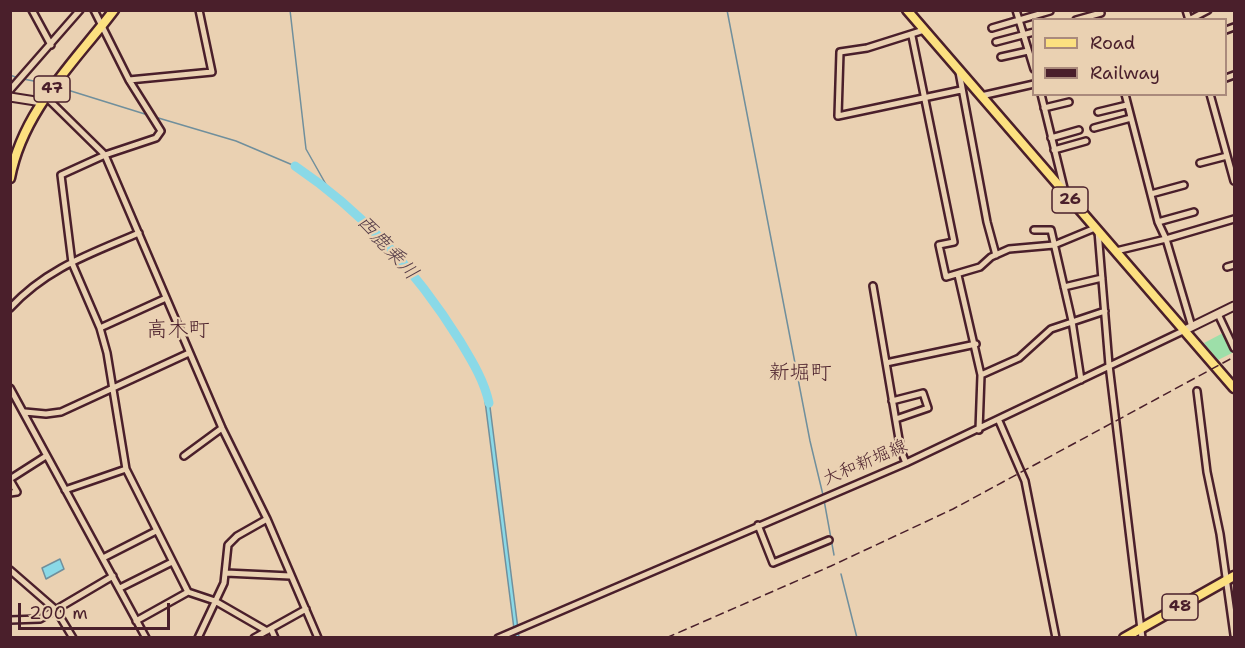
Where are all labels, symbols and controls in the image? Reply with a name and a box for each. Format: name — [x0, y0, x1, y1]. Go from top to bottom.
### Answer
legend — [1032, 18, 1227, 96]
text: Road — [1090, 31, 1135, 55]
text: Railway — [1090, 61, 1160, 85]
road number: 47 — [34, 76, 70, 102]
road number: 26 — [1052, 187, 1088, 213]
water label: 西鹿乗川 — [351, 211, 423, 285]
district label: 高木町 — [147, 318, 209, 344]
district label: 新堀町 — [769, 361, 831, 387]
street label: 大和新堀線 — [819, 435, 911, 491]
scale bar — [21, 591, 172, 629]
road number: 48 — [1162, 594, 1198, 620]
text: 200 m — [29, 601, 88, 625]

